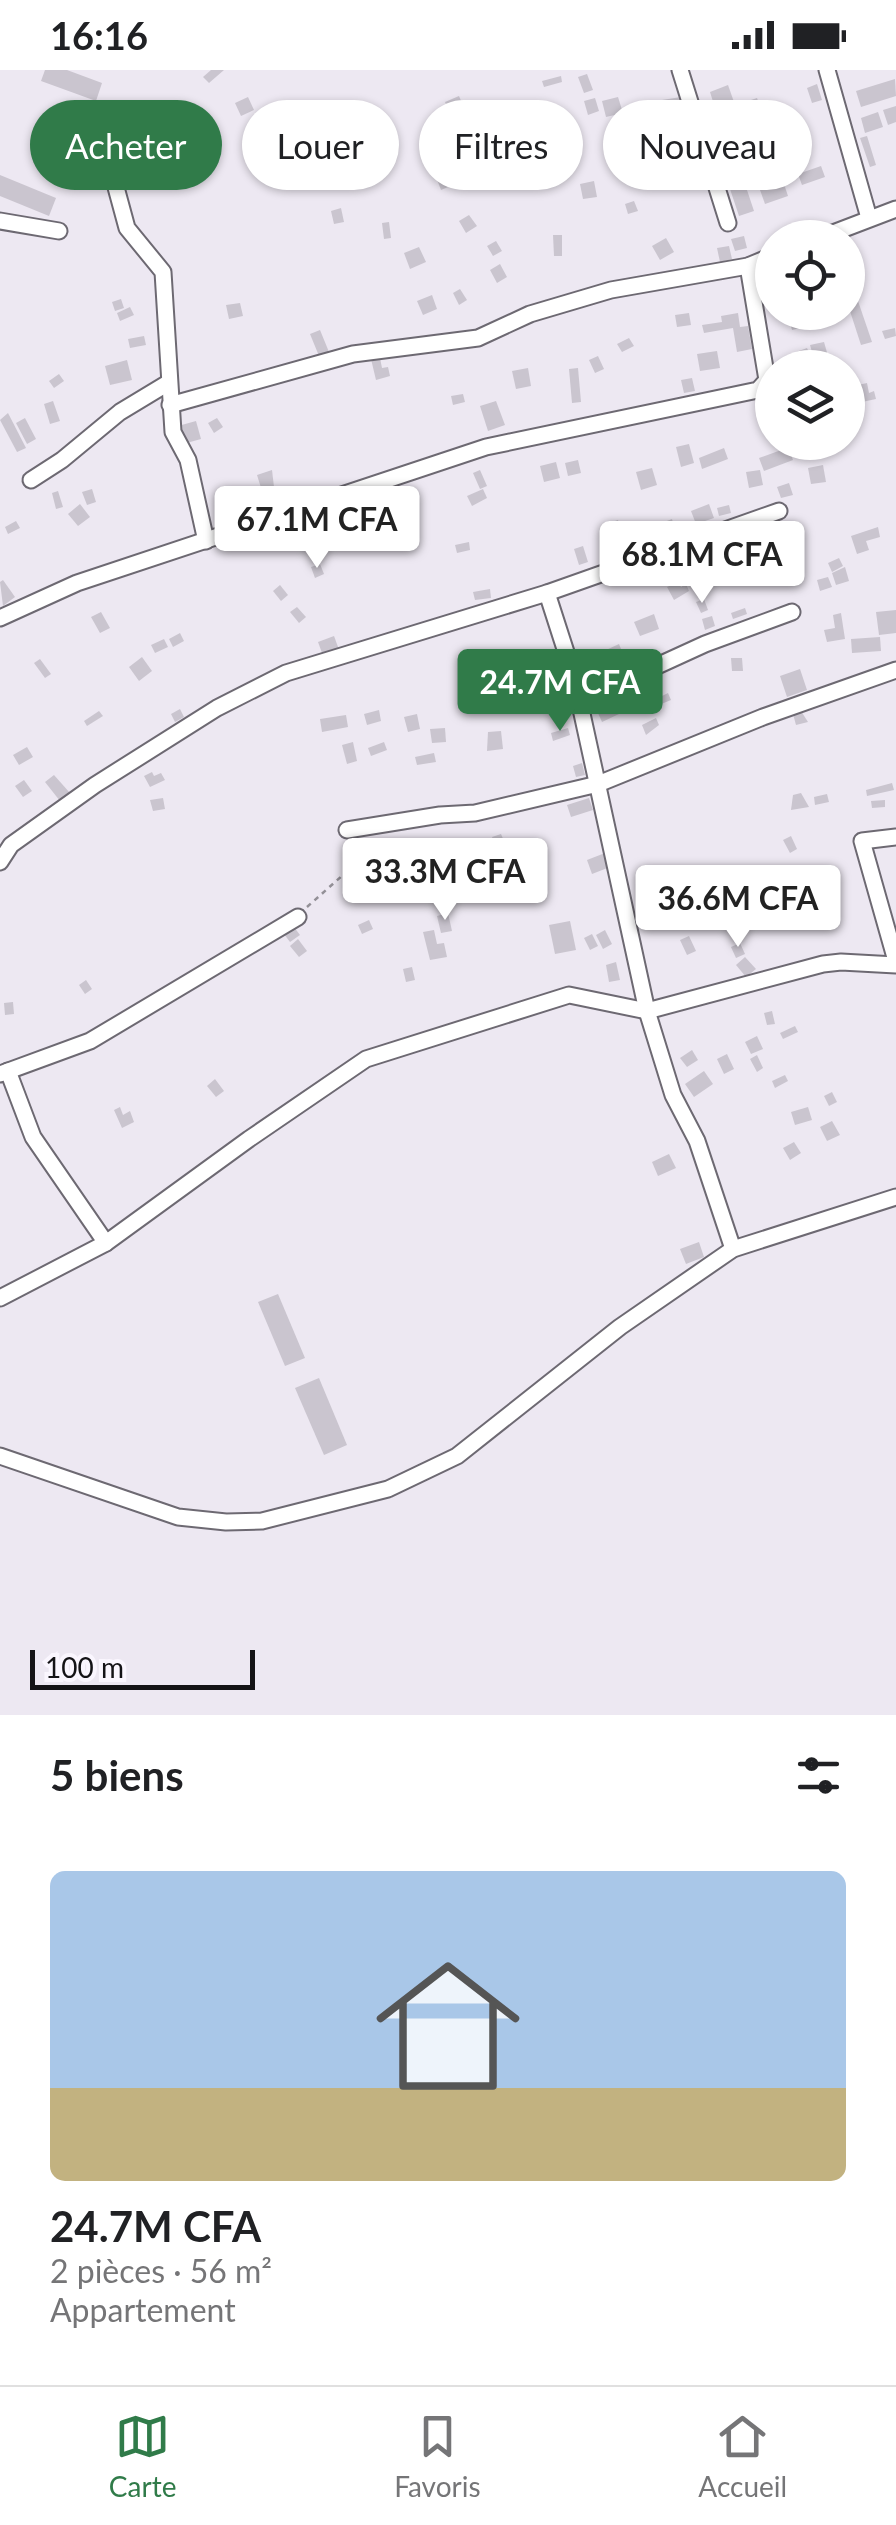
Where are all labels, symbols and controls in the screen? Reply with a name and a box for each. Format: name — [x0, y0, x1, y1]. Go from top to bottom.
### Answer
text: 16:16 — [50, 12, 148, 58]
chip: Acheter — [30, 100, 222, 190]
chip: Louer — [242, 100, 399, 190]
chip: Filtres — [419, 100, 583, 190]
chip: Nouveau — [603, 100, 812, 190]
map controls — [755, 220, 865, 460]
button: locate — [755, 220, 865, 330]
button: layers — [755, 350, 865, 460]
pin: 67.1M CFA — [203, 486, 431, 571]
text: 67.1M CFA — [237, 499, 397, 538]
pin: 68.1M CFA — [588, 521, 816, 606]
text: 68.1M CFA — [622, 534, 782, 573]
pin: 24.7M CFA — [446, 649, 674, 734]
text: 24.7M CFA — [480, 662, 640, 701]
pin: 33.3M CFA — [331, 838, 559, 923]
text: 33.3M CFA — [365, 851, 525, 890]
pin: 36.6M CFA — [624, 865, 852, 950]
text: 36.6M CFA — [658, 878, 818, 917]
scale bar — [30, 1645, 255, 1690]
text: 100 m — [45, 1650, 124, 1684]
icon: filters — [791, 1748, 846, 1803]
text: 5 biens — [50, 1750, 184, 1800]
icon: home — [358, 1936, 538, 2116]
text: 24.7M CFA — [50, 2201, 261, 2251]
text: 2 pièces · 56 m² — [50, 2251, 272, 2290]
text: Appartement — [50, 2290, 236, 2329]
tab: Carte — [109, 2409, 176, 2503]
tab: Favoris — [394, 2409, 481, 2503]
tab: Accueil — [698, 2409, 787, 2503]

